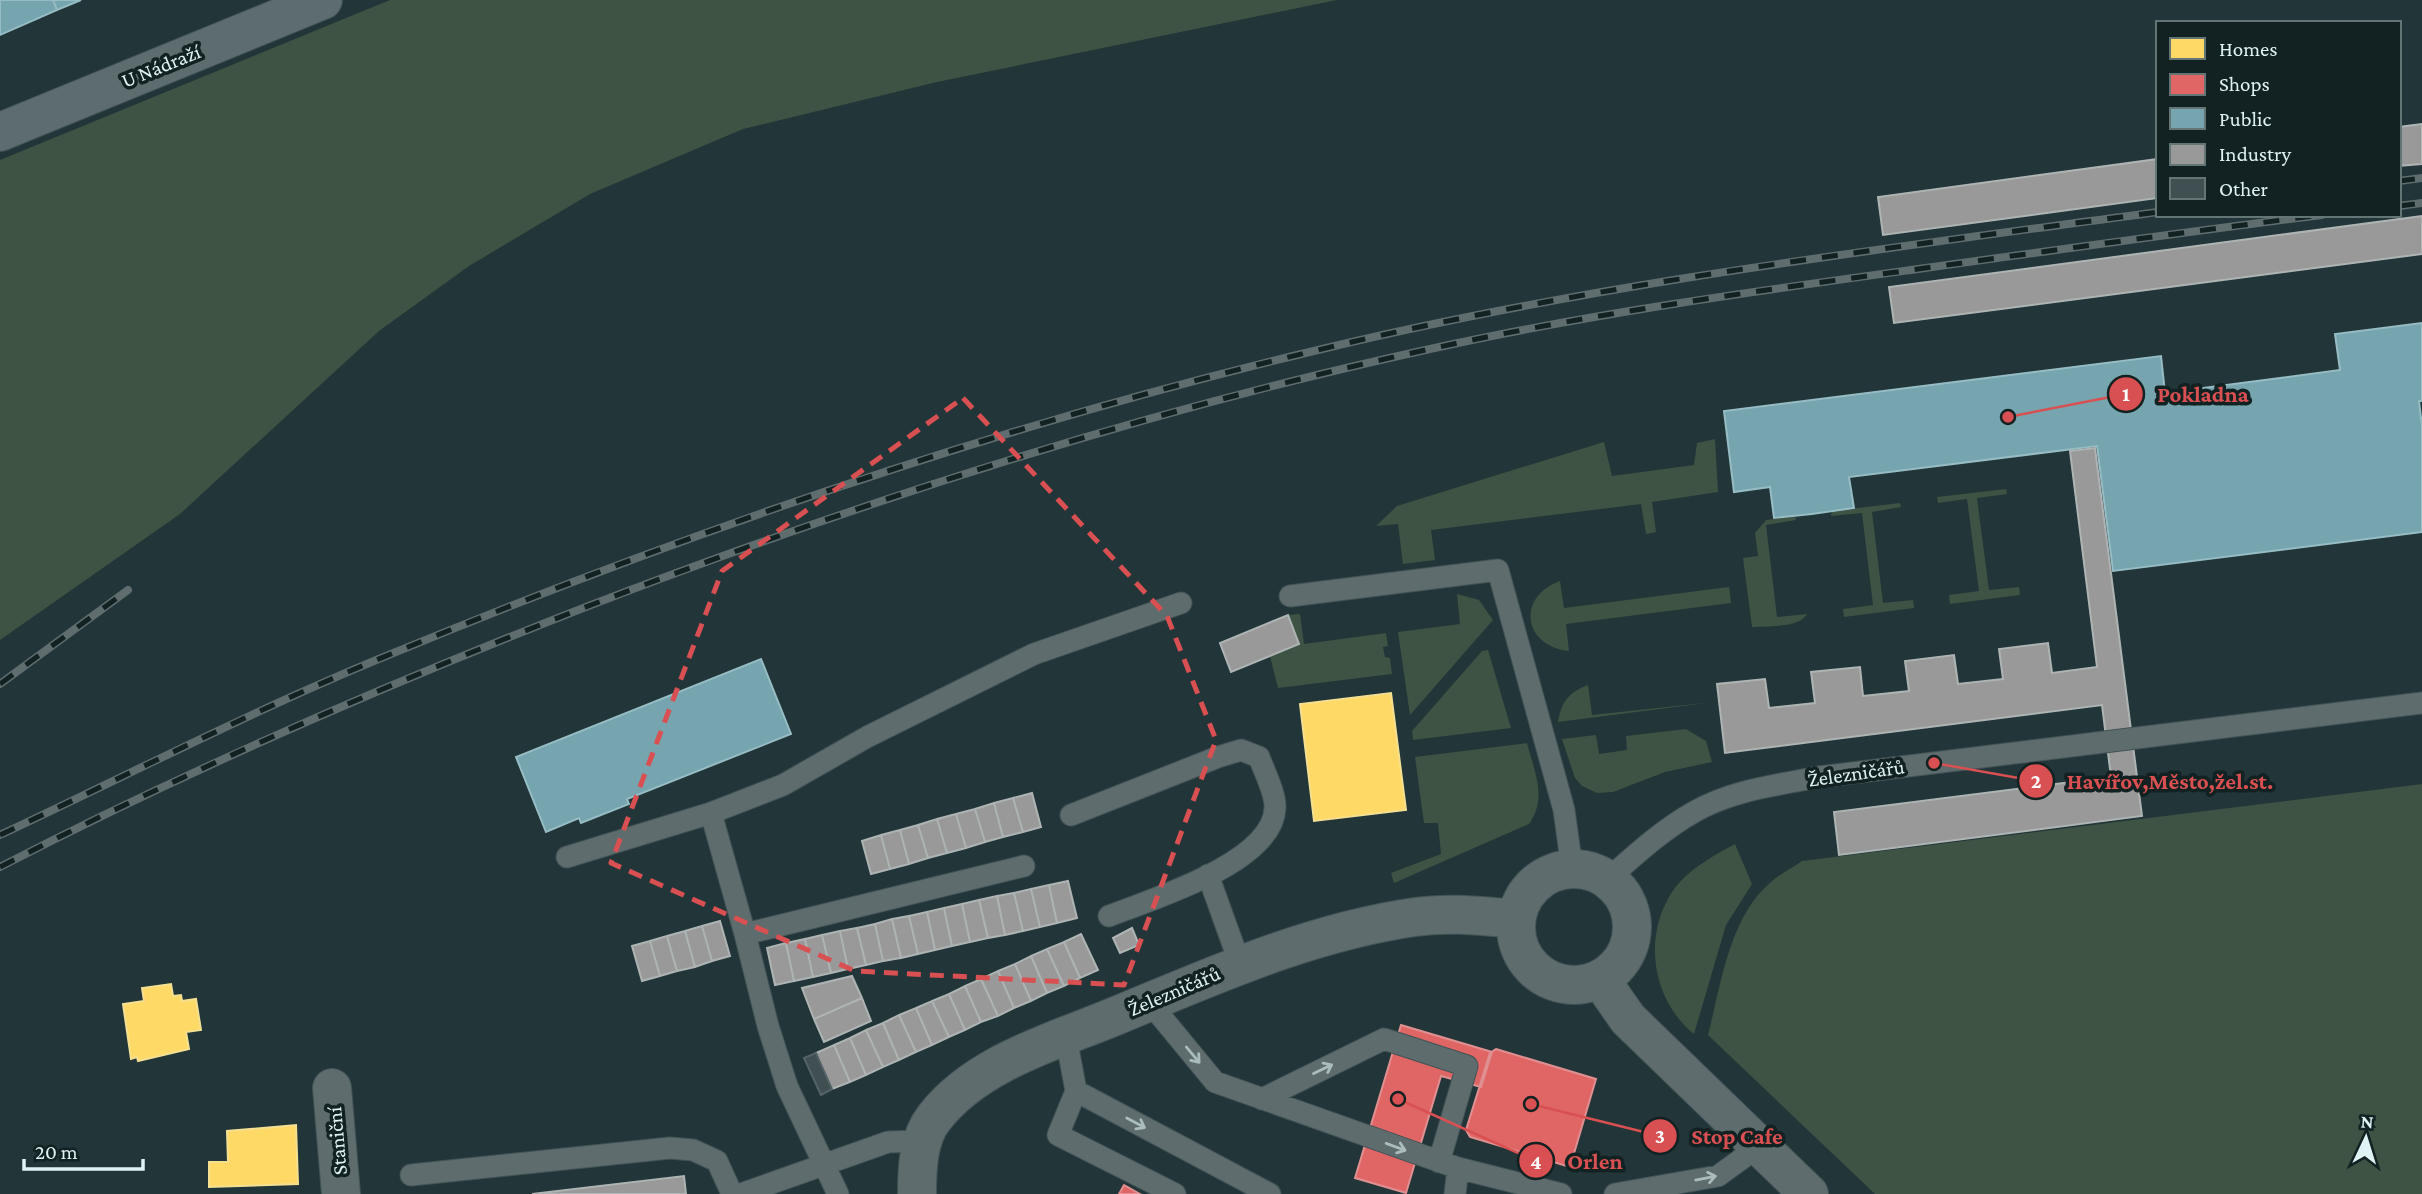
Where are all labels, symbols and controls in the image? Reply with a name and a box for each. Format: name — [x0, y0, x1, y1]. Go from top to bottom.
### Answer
legend — [2156, 21, 2401, 217]
text: Homes — [2219, 37, 2278, 61]
street label: U Nádraží — [118, 39, 205, 93]
text: Shops — [2219, 72, 2270, 96]
text: Public — [2219, 107, 2271, 131]
text: Industry — [2219, 142, 2292, 166]
text: Other — [2219, 177, 2269, 201]
callout: Pokladna — [2109, 372, 2263, 416]
text: Pokladna — [2157, 381, 2250, 407]
text: 1 — [2122, 382, 2130, 406]
street label: Železničářů — [1806, 754, 1906, 792]
callout: Havířov,Město,žel.st. — [2018, 759, 2288, 803]
text: Havířov,Město,žel.st. — [2067, 768, 2273, 794]
text: 2 — [2031, 769, 2042, 793]
street label: Železničářů — [1124, 961, 1224, 1021]
one-way arrow — [1185, 1045, 1201, 1063]
one-way arrow — [1312, 1061, 1333, 1075]
north arrow — [2331, 1103, 2401, 1173]
street label: Staniční — [322, 1104, 352, 1176]
text: N — [2360, 1111, 2374, 1132]
callout: Stop Cafe — [1642, 1114, 1797, 1158]
one-way arrow — [1125, 1117, 1146, 1130]
text: Stop Cafe — [1691, 1123, 1783, 1149]
text: 3 — [1655, 1124, 1665, 1148]
scale bar — [24, 1128, 144, 1172]
callout: Orlen — [1518, 1139, 1636, 1183]
text: 20 m — [35, 1140, 78, 1164]
one-way arrow — [1385, 1141, 1407, 1154]
text: Orlen — [1567, 1148, 1623, 1174]
text: 4 — [1530, 1150, 1542, 1174]
one-way arrow — [1694, 1170, 1717, 1184]

